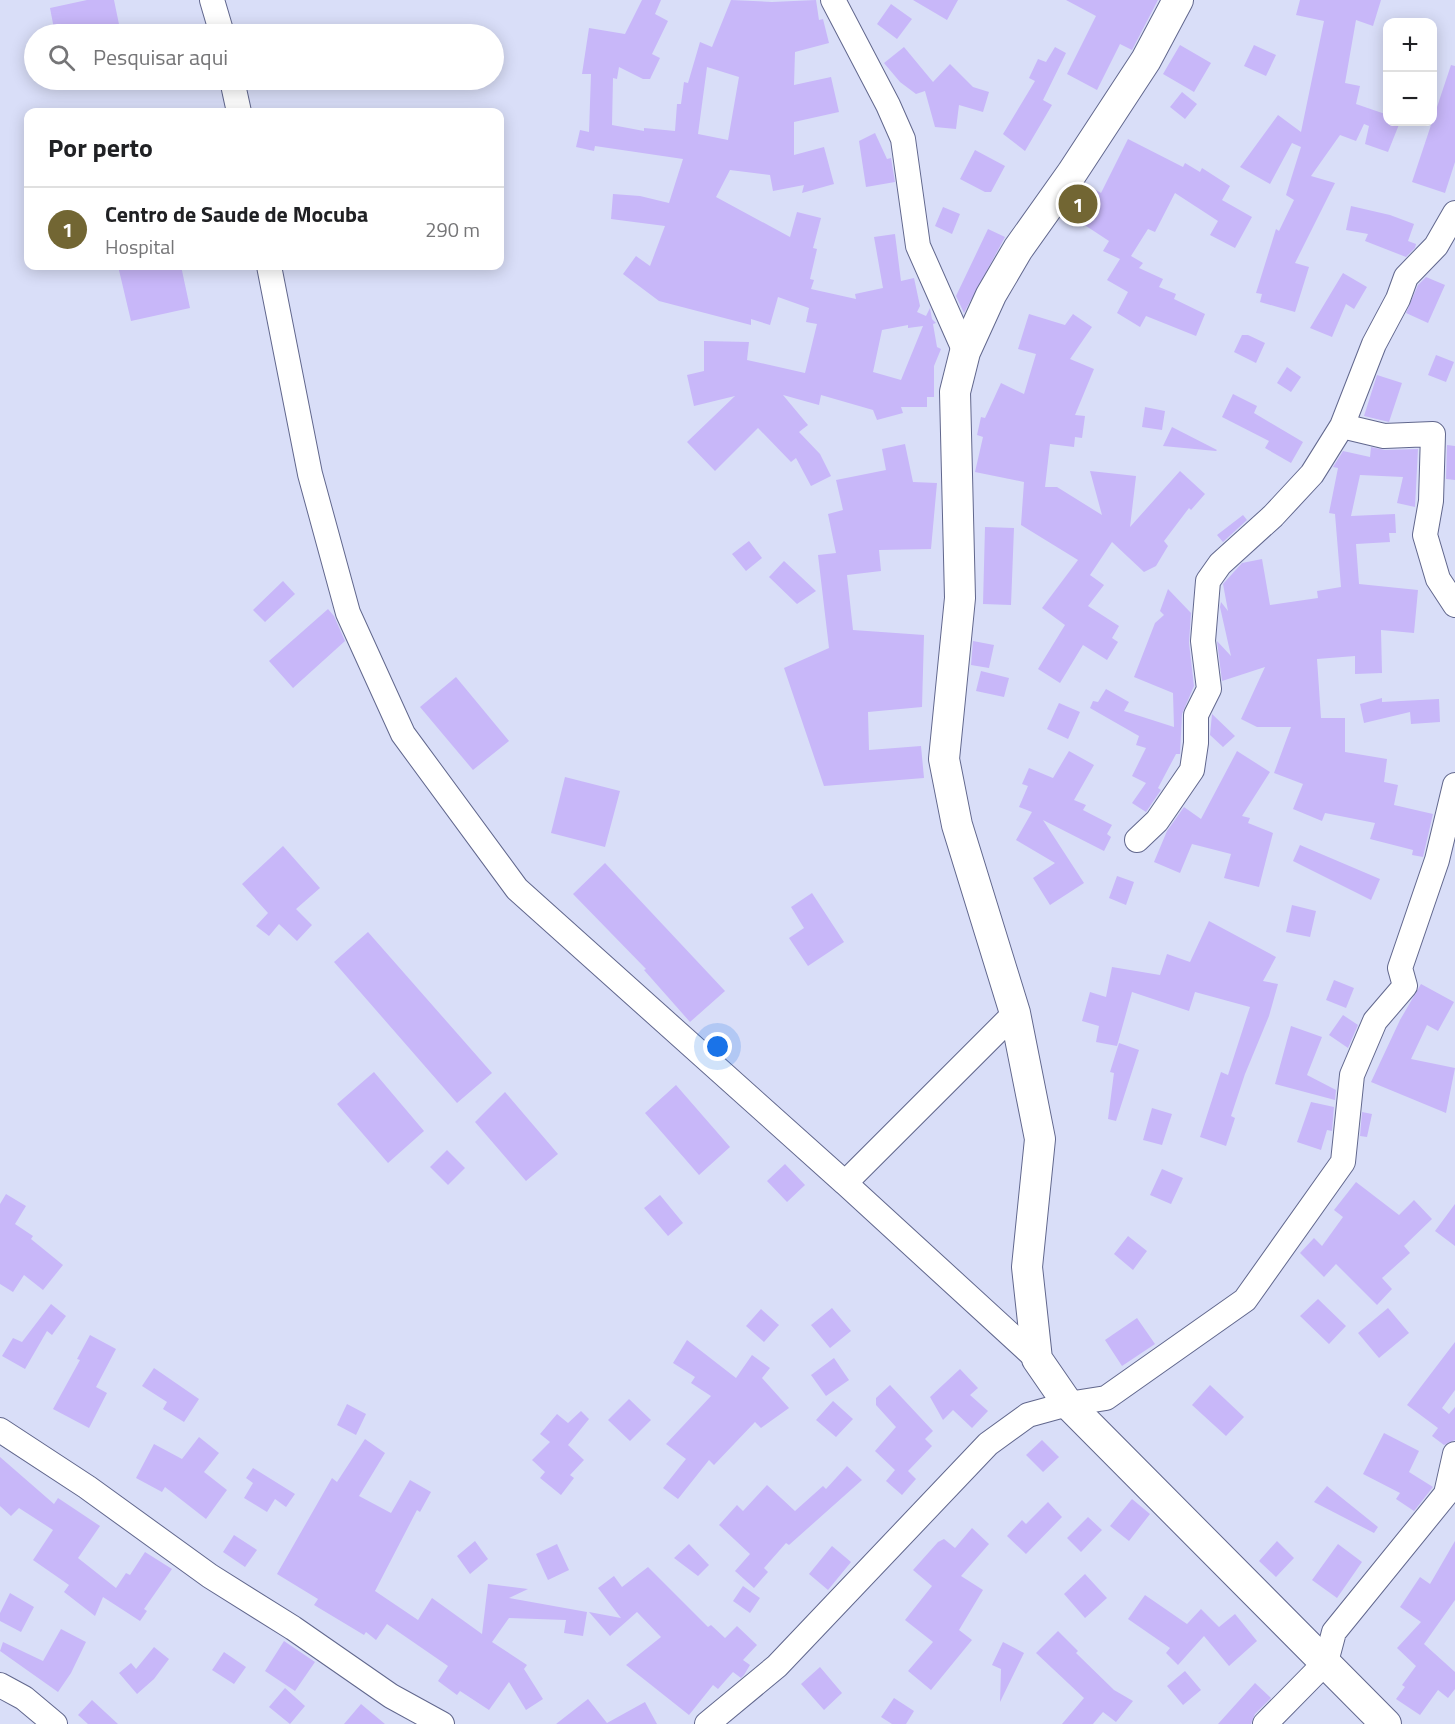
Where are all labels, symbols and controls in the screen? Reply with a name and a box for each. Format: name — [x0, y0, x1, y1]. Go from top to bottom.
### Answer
map controls — [1383, 18, 1437, 126]
button: + — [1383, 18, 1437, 72]
search box — [24, 24, 504, 90]
text: Pesquisar aqui — [93, 40, 228, 74]
icon: search — [45, 41, 78, 74]
button: − — [1383, 72, 1437, 126]
text: Por perto — [48, 128, 153, 167]
pin: 1 — [1058, 182, 1098, 226]
text: Centro de Saude de Mocuba — [105, 197, 368, 231]
text: 1 — [62, 214, 73, 245]
text: 290 m — [425, 214, 480, 245]
text: Hospital — [105, 231, 175, 262]
your location — [703, 1032, 732, 1061]

